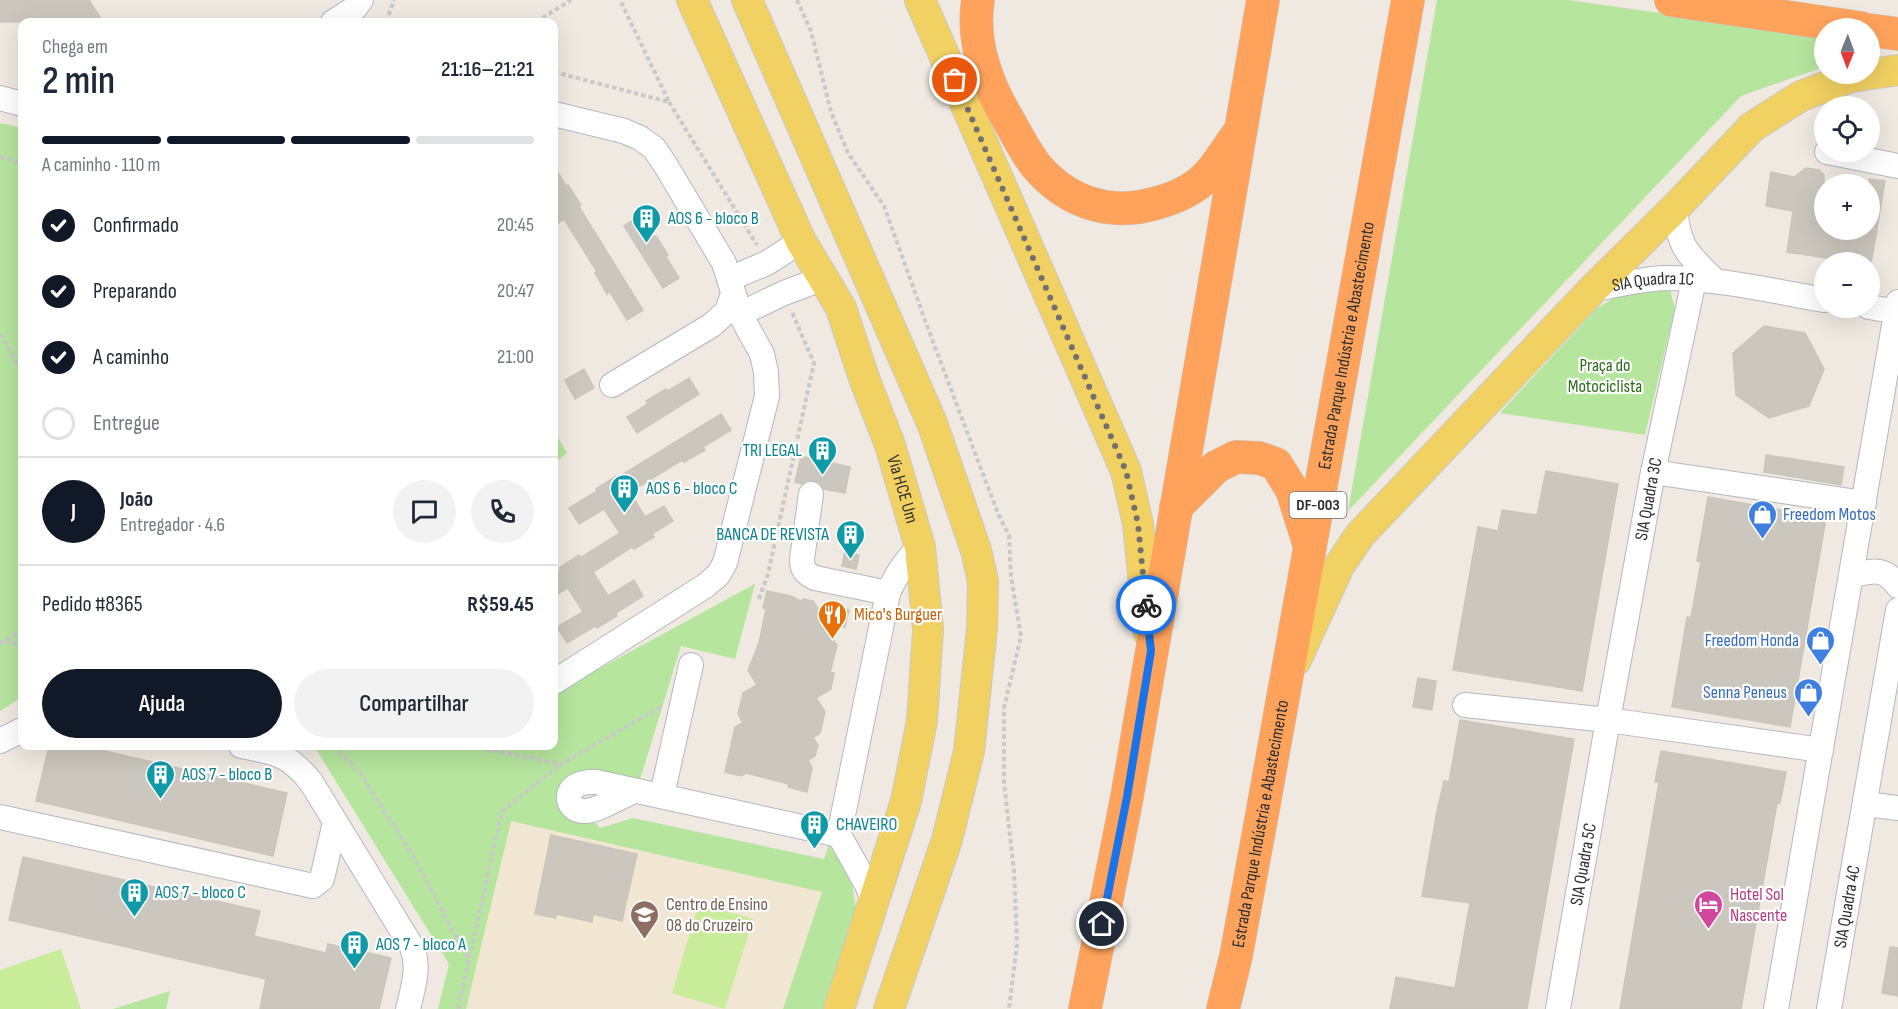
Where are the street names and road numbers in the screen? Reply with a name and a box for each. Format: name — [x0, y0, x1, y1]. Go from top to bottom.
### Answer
street label: Estrada Parque Indústria e Abastecimento — [1314, 220, 1379, 471]
street label: SIA Quadra 1C — [1610, 267, 1695, 296]
street label: Via HCE Um — [883, 453, 923, 526]
street label: SIA Quadra 3C — [1630, 456, 1666, 542]
road number: DF-003 — [1290, 492, 1346, 518]
street label: Estrada Parque Indústria e Abastecimento — [1227, 698, 1293, 949]
street label: SIA Quadra 5C — [1566, 821, 1601, 907]
street label: SIA Quadra 4C — [1829, 863, 1864, 950]

